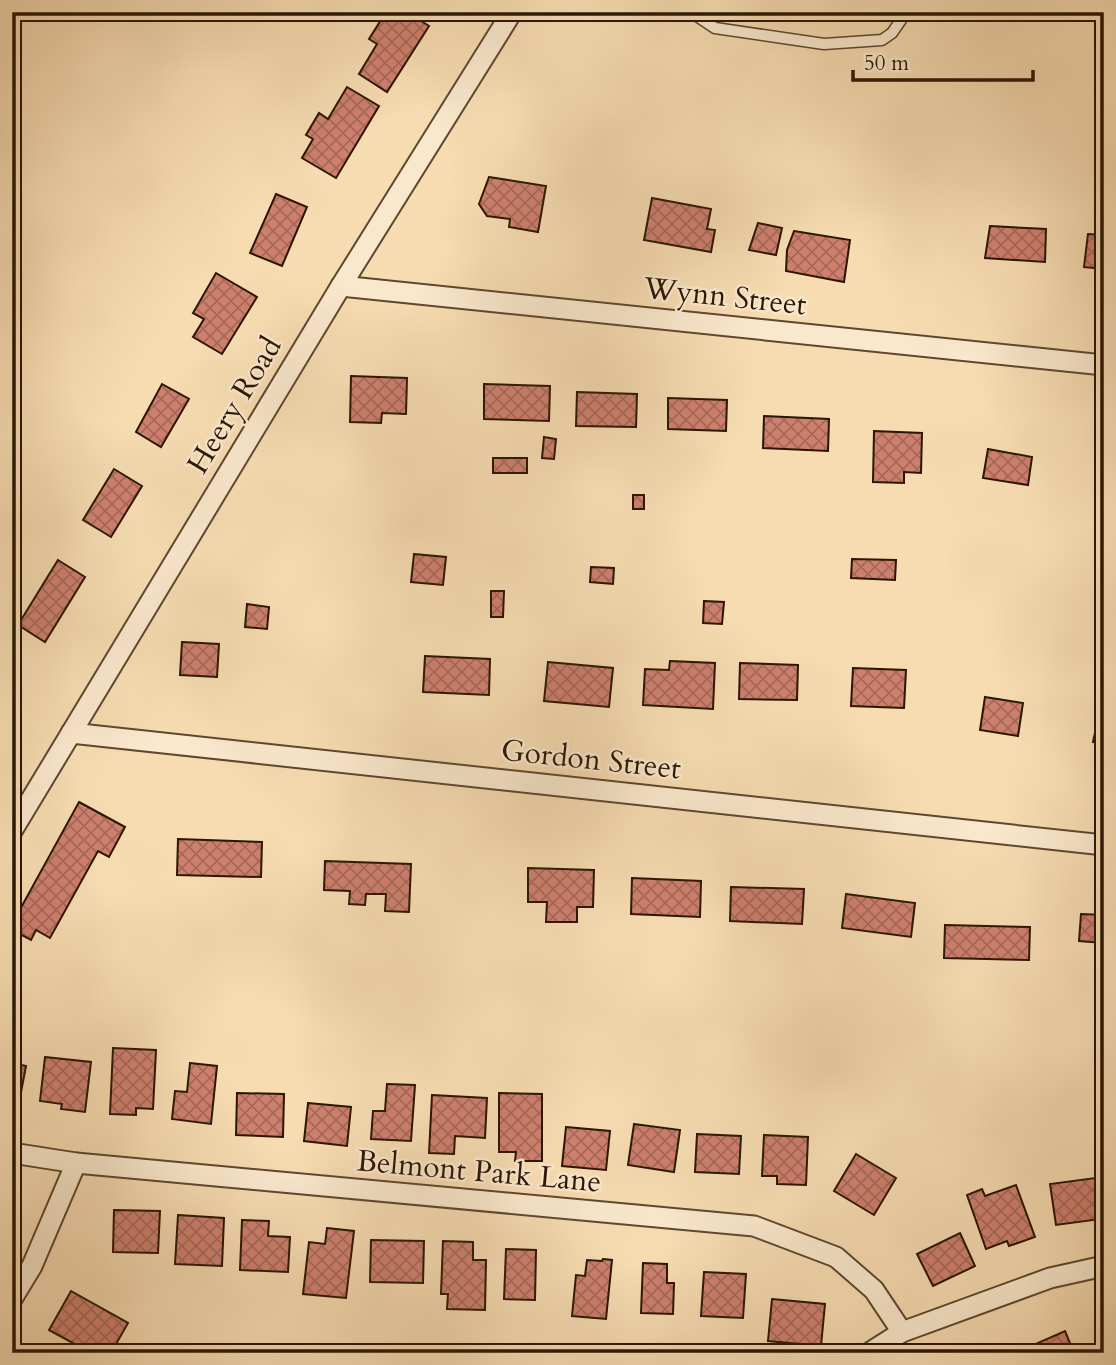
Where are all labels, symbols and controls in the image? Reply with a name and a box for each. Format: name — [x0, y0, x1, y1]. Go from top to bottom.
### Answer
scale bar — [853, 38, 1034, 82]
text: 50 m — [864, 49, 909, 78]
street label: Wynn Street — [641, 267, 809, 325]
street label: Heery Road — [177, 329, 291, 481]
street label: Gordon Street — [499, 730, 683, 789]
street label: Belmont Park Lane — [355, 1140, 603, 1203]

